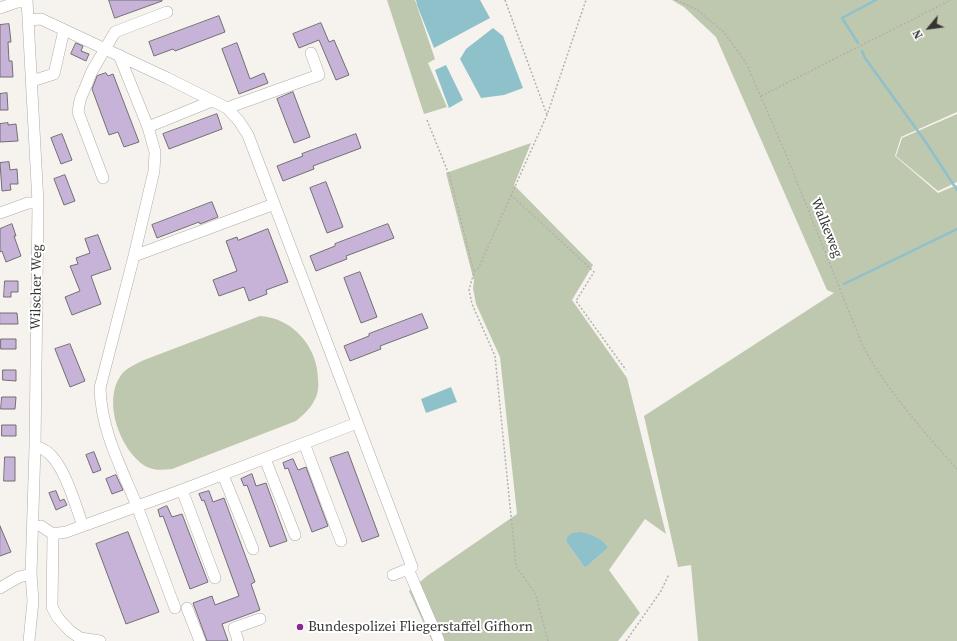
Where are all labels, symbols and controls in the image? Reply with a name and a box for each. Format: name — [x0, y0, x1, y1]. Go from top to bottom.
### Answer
north arrow — [909, 8, 949, 48]
text: N — [910, 27, 927, 41]
street label: Walkeweg — [806, 196, 846, 260]
street label: Wilscher Weg — [28, 244, 46, 330]
place label: Bundespolizei Fliegerstaffel Gifhorn — [308, 619, 533, 635]
marker: Bundespolizei Fliegerstaffel Gifhorn — [295, 622, 305, 632]

